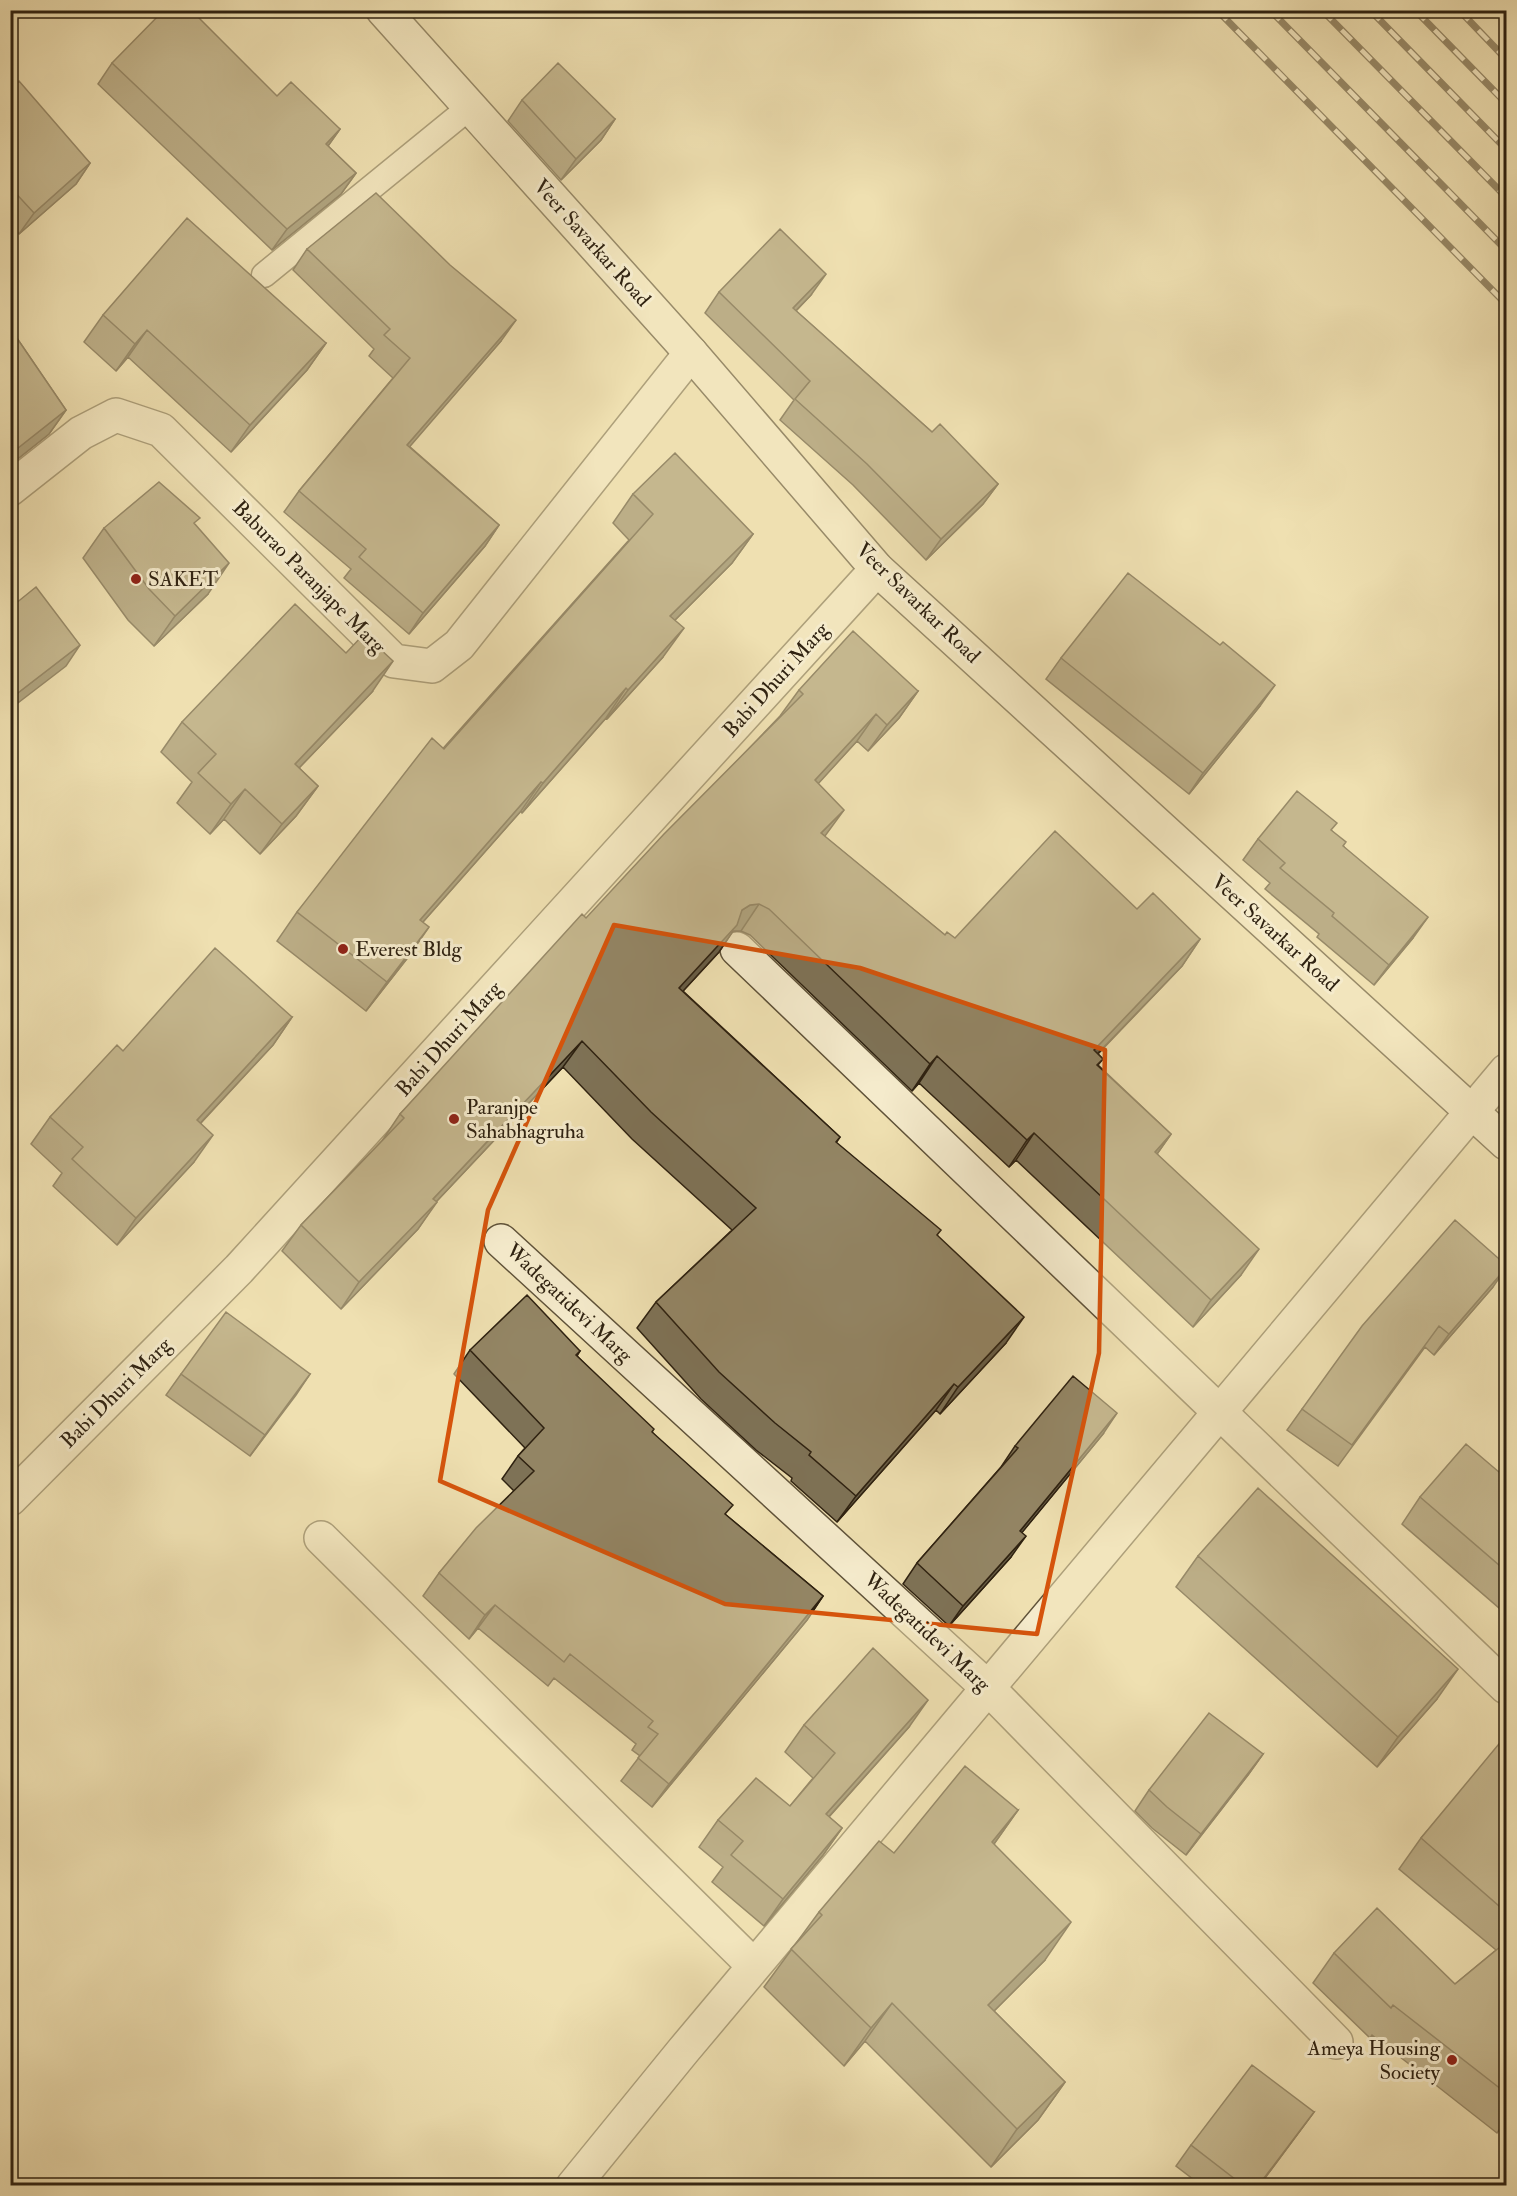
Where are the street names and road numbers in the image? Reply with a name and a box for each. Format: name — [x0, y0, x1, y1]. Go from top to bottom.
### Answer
street label: Veer Savarkar Road — [527, 173, 657, 313]
street label: Baburao Paranjape Marg — [227, 495, 392, 660]
street label: Veer Savarkar Road — [850, 537, 986, 670]
street label: Babi Dhuri Marg — [717, 616, 835, 743]
street label: Veer Savarkar Road — [1205, 868, 1345, 998]
street label: Babi Dhuri Marg — [390, 975, 508, 1102]
street label: Wadegatidevi Marg — [499, 1237, 639, 1369]
street label: Babi Dhuri Marg — [55, 1331, 178, 1454]
street label: Wadegatidevi Marg — [857, 1566, 997, 1698]

